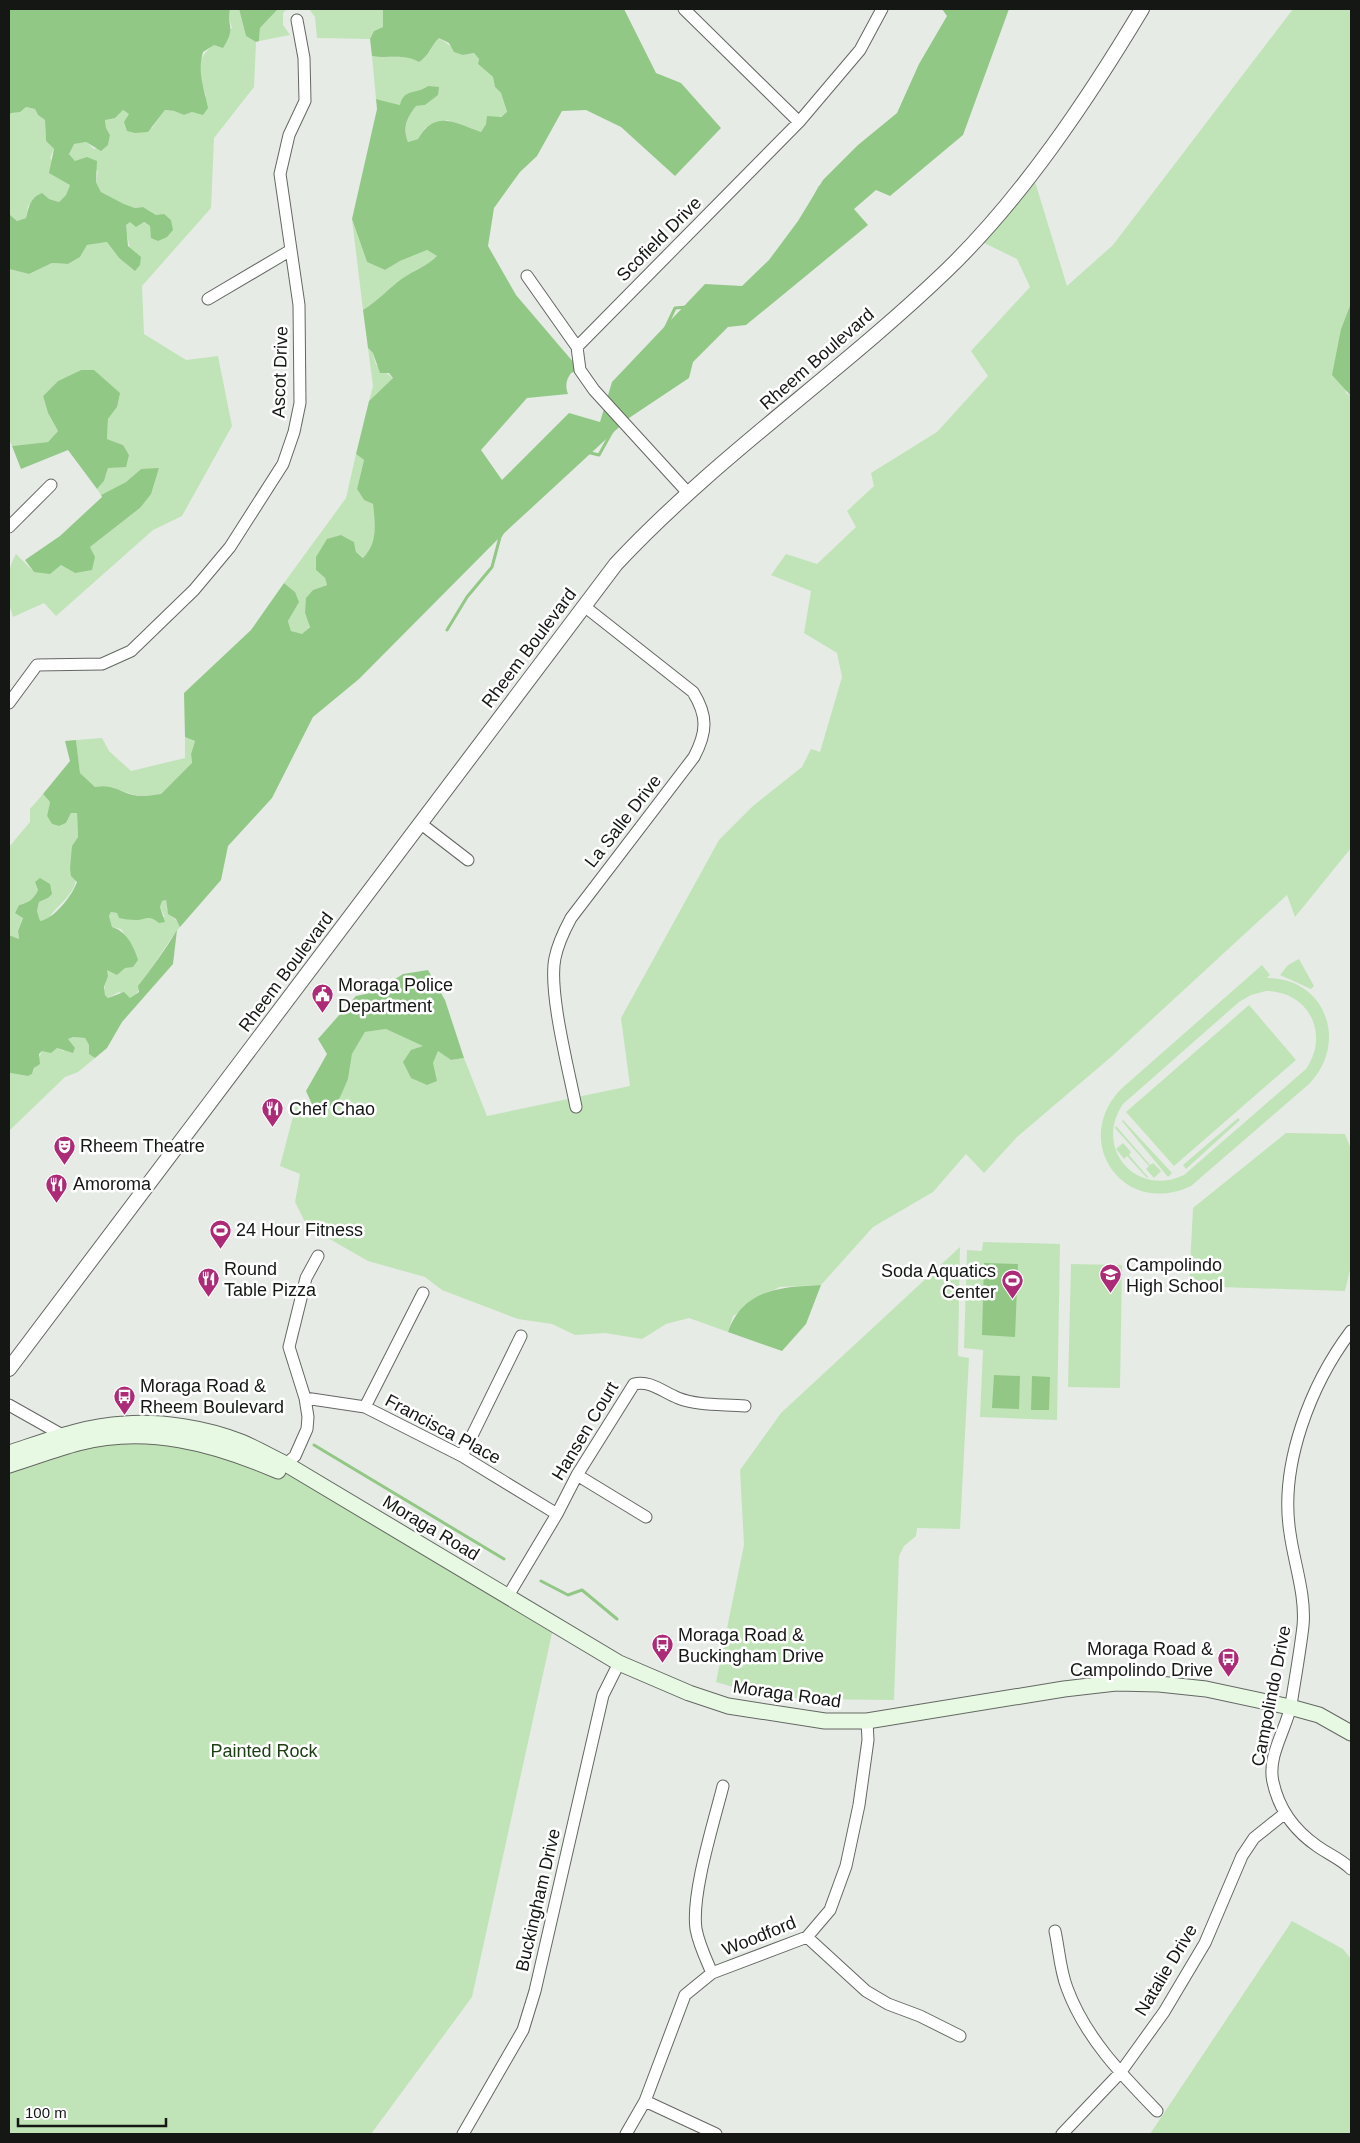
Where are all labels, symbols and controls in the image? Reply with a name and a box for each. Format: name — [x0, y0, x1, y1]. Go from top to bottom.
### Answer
street label: Scofield Drive — [613, 193, 705, 285]
street label: Rheem Boulevard — [756, 304, 878, 414]
street label: Ascot Drive — [268, 326, 292, 418]
street label: Rheem Boulevard — [478, 584, 580, 712]
street label: La Salle Drive — [581, 771, 665, 871]
street label: Rheem Boulevard — [235, 908, 337, 1036]
place label: Moraga Police Department — [338, 975, 453, 1016]
public building icon: Moraga Police Department — [310, 983, 334, 1014]
restaurant icon: Chef Chao — [261, 1097, 285, 1128]
place label: Chef Chao — [289, 1099, 375, 1119]
theatre icon: Rheem Theatre — [52, 1134, 76, 1165]
place label: Rheem Theatre — [80, 1136, 205, 1156]
restaurant icon: Amoroma — [45, 1172, 69, 1203]
place label: Amoroma — [73, 1174, 152, 1194]
sports icon: 24 Hour Fitness — [208, 1218, 232, 1249]
place label: 24 Hour Fitness — [236, 1220, 363, 1240]
place label: Campolindo High School — [1126, 1255, 1223, 1296]
place label: Round Table Pizza — [224, 1259, 317, 1300]
place label: Soda Aquatics Center — [881, 1261, 996, 1302]
school or university icon: Campolindo High School — [1098, 1263, 1122, 1294]
restaurant icon: Round Table Pizza — [196, 1267, 220, 1298]
sports icon: Soda Aquatics Center — [1000, 1269, 1024, 1300]
place label: Moraga Road & Rheem Boulevard — [140, 1376, 284, 1417]
street label: Hansen Court — [548, 1378, 622, 1484]
bus stop icon: Moraga Road & Rheem Boulevard — [112, 1384, 136, 1415]
street label: Francisca Place — [382, 1390, 504, 1468]
street label: Moraga Road — [379, 1491, 483, 1565]
street label: Campolindo Drive — [1248, 1624, 1294, 1768]
place label: Moraga Road & Buckingham Drive — [678, 1625, 824, 1666]
bus stop icon: Moraga Road & Buckingham Drive — [650, 1633, 674, 1664]
place label: Moraga Road & Campolindo Drive — [1070, 1639, 1213, 1680]
bus stop icon: Moraga Road & Campolindo Drive — [1217, 1647, 1241, 1678]
street label: Moraga Road — [732, 1677, 842, 1711]
park label: Painted Rock — [210, 1741, 319, 1761]
street label: Buckingham Drive — [512, 1827, 564, 1973]
street label: Woodford — [719, 1912, 799, 1960]
street label: Natalie Drive — [1131, 1921, 1201, 2019]
scale bar — [18, 2096, 165, 2128]
text: 100 m — [25, 2104, 67, 2121]

